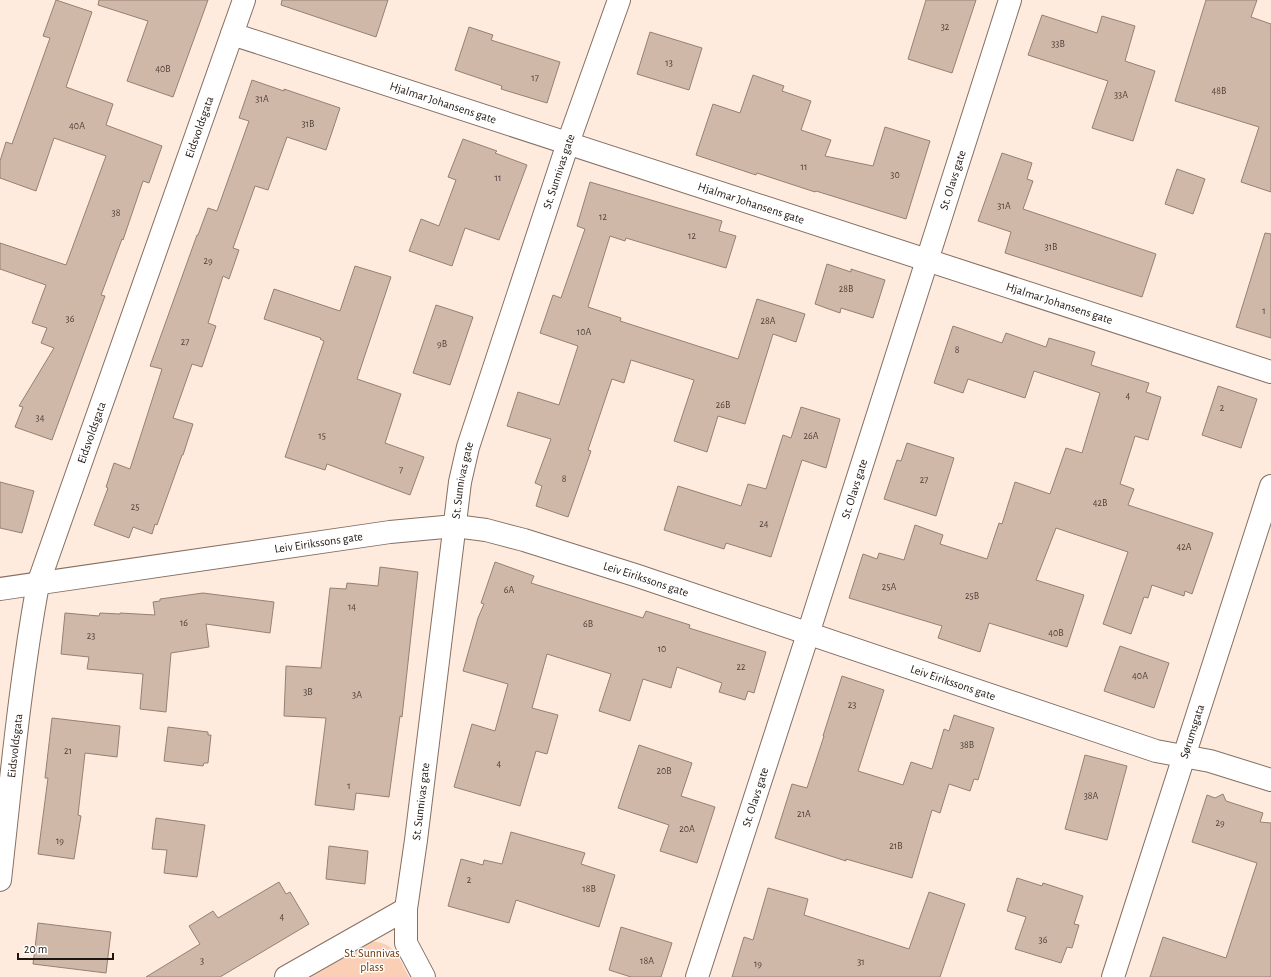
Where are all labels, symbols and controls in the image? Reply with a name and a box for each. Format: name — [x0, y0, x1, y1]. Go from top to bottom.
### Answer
house number: 32 — [941, 22, 950, 32]
house number: 33B — [1051, 39, 1065, 49]
house number: 13 — [665, 58, 673, 68]
house number: 40B — [155, 64, 171, 74]
house number: 17 — [531, 73, 539, 83]
street label: Hjalmar Johansens gate — [388, 80, 498, 126]
house number: 48B — [1212, 86, 1226, 96]
house number: 33A — [1114, 90, 1128, 100]
street label: Eidsvoldsgata — [183, 94, 216, 159]
house number: 31A — [255, 94, 269, 104]
house number: 31B — [302, 119, 314, 129]
house number: 40A — [69, 121, 85, 131]
street label: St. Sunnivas gate — [541, 132, 577, 210]
street label: St. Olavs gate — [938, 149, 968, 211]
house number: 11 — [801, 162, 807, 172]
house number: 30 — [890, 170, 900, 180]
house number: 11 — [495, 173, 501, 183]
street label: Hjalmar Johansens gate — [696, 180, 806, 226]
house number: 31A — [997, 201, 1011, 211]
house number: 38 — [112, 208, 121, 218]
house number: 12 — [599, 212, 607, 222]
house number: 12 — [688, 231, 696, 241]
house number: 31B — [1045, 242, 1057, 252]
house number: 29 — [203, 256, 213, 266]
street label: Hjalmar Johansens gate — [1005, 280, 1114, 326]
house number: 28B — [839, 284, 853, 294]
house number: 1 — [1262, 306, 1266, 316]
house number: 36 — [66, 314, 75, 324]
house number: 28A — [760, 316, 776, 326]
house number: 10A — [577, 327, 591, 337]
house number: 27 — [181, 337, 189, 347]
house number: 9B — [437, 339, 447, 349]
house number: 8 — [955, 345, 960, 355]
house number: 4 — [1126, 391, 1131, 401]
street label: Eidsvoldsgata — [75, 400, 108, 465]
house number: 26B — [716, 400, 730, 410]
house number: 2 — [1220, 403, 1225, 413]
house number: 34 — [36, 413, 45, 423]
house number: 15 — [318, 431, 326, 441]
house number: 26A — [803, 431, 819, 441]
street label: St. Sunnivas gate — [450, 440, 475, 519]
street label: St. Olavs gate — [839, 457, 869, 520]
house number: 7 — [399, 465, 403, 475]
house number: 8 — [562, 474, 567, 484]
house number: 27 — [920, 475, 928, 485]
house number: 42B — [1093, 498, 1107, 508]
house number: 25 — [131, 502, 139, 512]
house number: 24 — [759, 519, 769, 529]
street label: Leiv Eirikssons gate — [274, 530, 364, 555]
house number: 42A — [1176, 542, 1192, 552]
street label: Leiv Eirikssons gate — [602, 559, 690, 599]
house number: 25A — [882, 582, 896, 592]
house number: 6A — [504, 585, 514, 595]
house number: 25B — [965, 591, 979, 601]
house number: 14 — [348, 602, 356, 612]
house number: 16 — [180, 618, 188, 628]
house number: 6B — [583, 619, 593, 629]
house number: 40B — [1048, 628, 1064, 638]
house number: 23 — [87, 631, 95, 641]
house number: 10 — [658, 644, 666, 654]
house number: 22 — [736, 662, 746, 672]
street label: Leiv Eirikssons gate — [909, 662, 997, 702]
house number: 40A — [1132, 671, 1148, 681]
house number: 3B — [303, 687, 313, 697]
house number: 3A — [352, 690, 362, 700]
house number: 23 — [848, 700, 856, 710]
street label: Sørumsgata — [1178, 703, 1206, 760]
street label: Eidsvoldsgata — [5, 713, 25, 778]
house number: 38B — [960, 740, 974, 750]
house number: 21 — [64, 746, 72, 756]
house number: 4 — [497, 759, 502, 769]
street label: St. Sunnivas gate — [410, 762, 431, 841]
house number: 20B — [656, 766, 672, 776]
street label: St. Olavs gate — [740, 766, 770, 828]
house number: 1 — [347, 781, 351, 791]
house number: 38A — [1084, 791, 1099, 801]
house number: 21A — [797, 809, 811, 819]
house number: 29 — [1215, 818, 1225, 828]
house number: 20A — [679, 824, 695, 834]
house number: 19 — [56, 836, 64, 846]
house number: 21B — [889, 841, 903, 851]
house number: 2 — [467, 875, 472, 885]
house number: 18B — [582, 884, 596, 894]
house number: 4 — [280, 912, 285, 922]
scale bar — [18, 935, 113, 961]
house number: 36 — [1039, 935, 1048, 945]
text: 20 m — [24, 943, 47, 955]
park label: St. Sunnivas plass — [344, 947, 400, 973]
house number: 3 — [200, 956, 204, 966]
house number: 18A — [640, 956, 654, 966]
house number: 31 — [857, 957, 865, 967]
house number: 19 — [754, 959, 762, 969]

